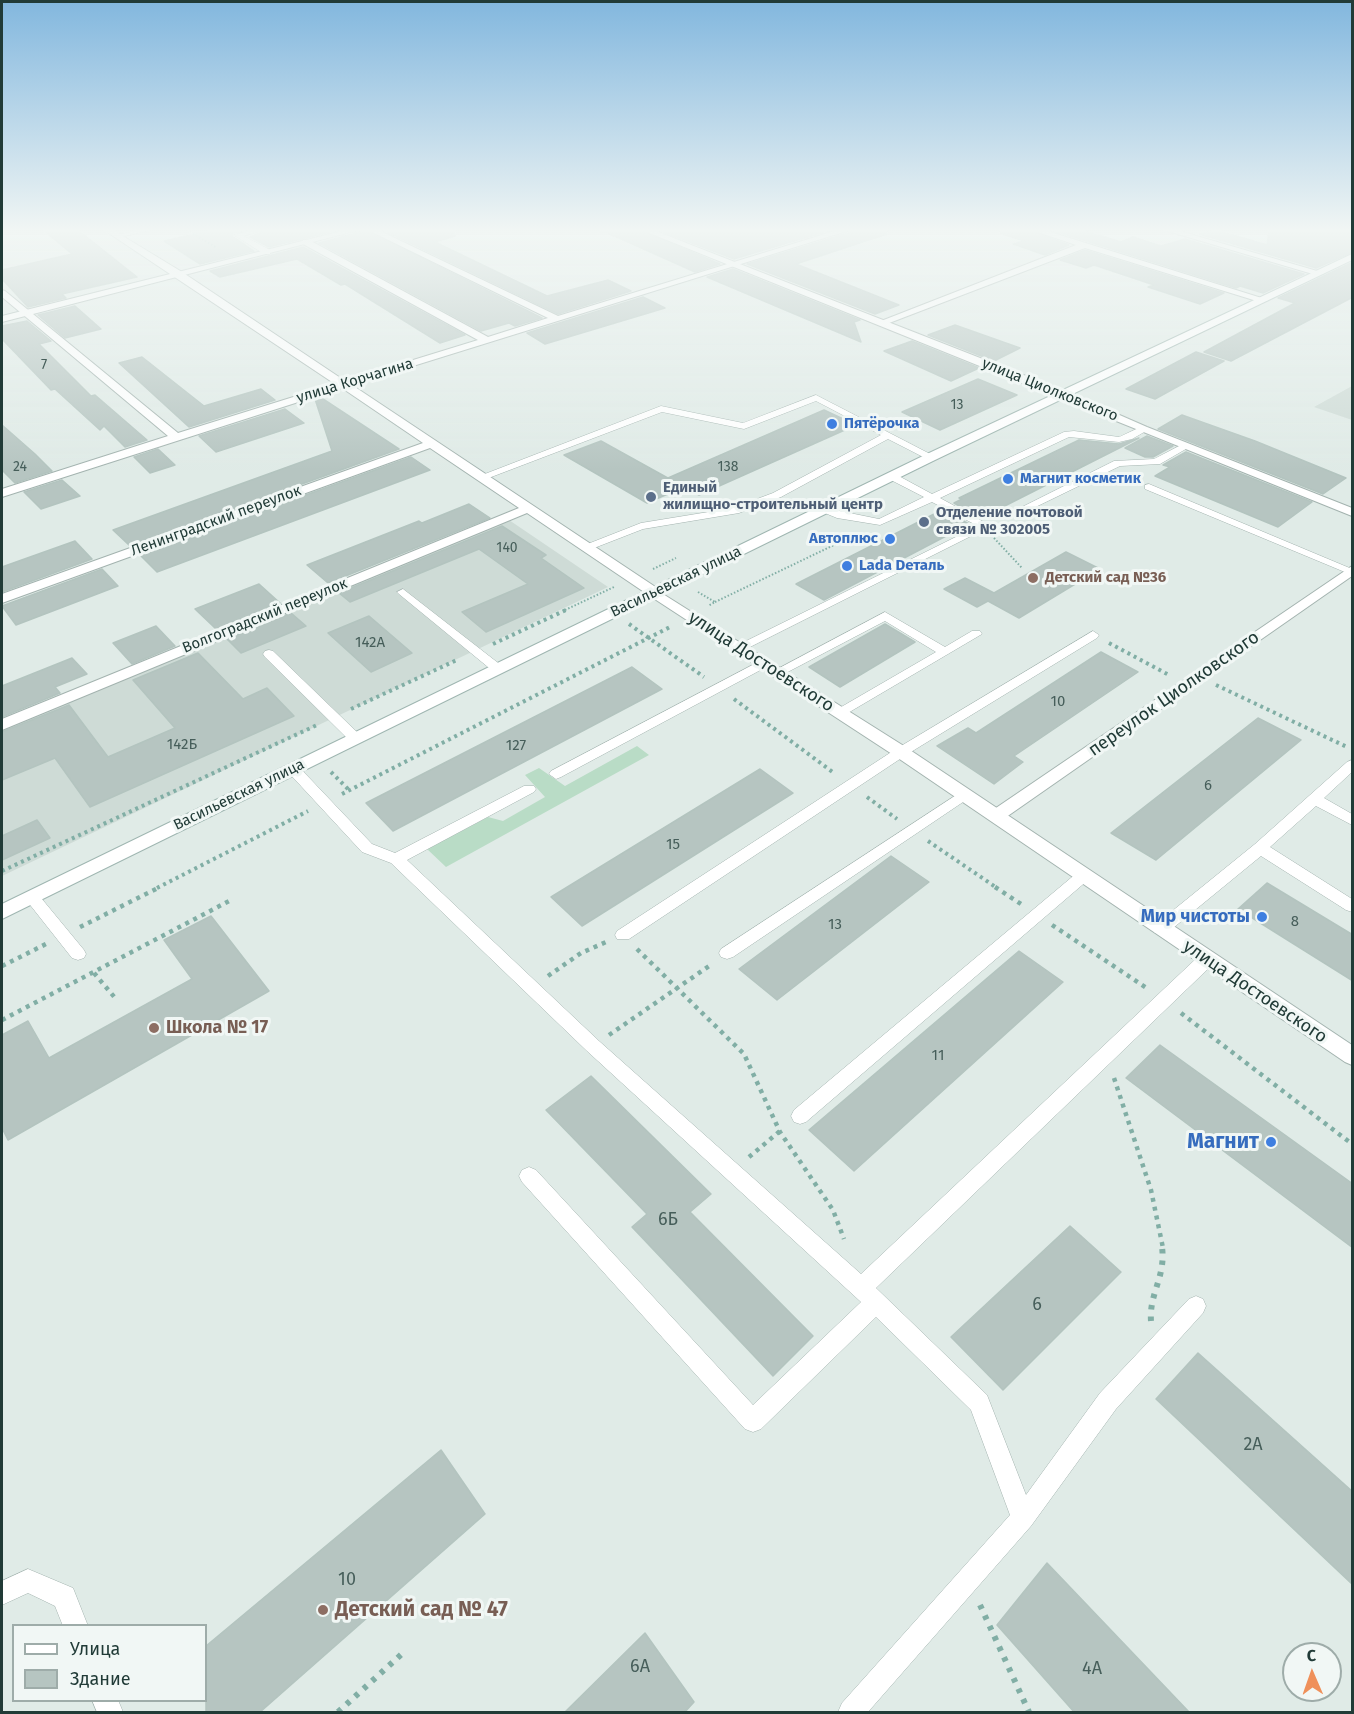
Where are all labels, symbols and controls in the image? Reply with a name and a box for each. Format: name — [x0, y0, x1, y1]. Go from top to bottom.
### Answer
street label: улица Циолковского — [979, 354, 1121, 426]
street label: улица Корчагина — [295, 355, 415, 407]
house number: 7 — [41, 357, 47, 373]
house number: 13 — [950, 397, 964, 413]
place label: Пятёрочка — [844, 415, 919, 433]
marker: Пятёрочка — [825, 417, 839, 431]
house number: 24 — [13, 459, 27, 475]
house number: 138 — [718, 459, 738, 475]
place label: Магнит косметик — [1020, 470, 1141, 488]
marker: Магнит косметик — [1001, 472, 1015, 486]
place label: Единый жилищно-строительный центр — [663, 479, 883, 514]
street label: Ленинградский переулок — [128, 482, 304, 560]
marker: Единый жилищно-строительный центр — [644, 490, 658, 504]
place label: Отделение почтовой связи № 302005 — [936, 504, 1083, 539]
marker: Отделение почтовой связи № 302005 — [917, 515, 931, 529]
place label: Автоплюс — [809, 530, 878, 548]
marker: Автоплюс — [883, 532, 897, 546]
house number: 140 — [496, 540, 518, 556]
street label: Васильевская улица — [608, 542, 744, 622]
place label: Lada Dеталь — [859, 557, 944, 575]
marker: Lada Dеталь — [840, 559, 854, 573]
place label: Детский сад №36 — [1045, 569, 1166, 587]
marker: Детский сад №36 — [1026, 571, 1040, 585]
street label: Волгоградский переулок — [180, 575, 350, 657]
street label: улица Достоевского — [684, 607, 838, 717]
street label: переулок Циолковского — [1084, 627, 1264, 761]
house number: 142А — [355, 634, 385, 652]
house number: 10 — [1051, 693, 1065, 711]
house number: 142Б — [167, 736, 197, 754]
house number: 127 — [506, 737, 526, 755]
street label: Васильевская улица — [171, 755, 307, 835]
house number: 6 — [1204, 777, 1212, 795]
house number: 15 — [666, 836, 680, 854]
place label: Мир чистоты — [1141, 906, 1250, 928]
marker: Мир чистоты — [1255, 910, 1269, 924]
house number: 8 — [1291, 913, 1299, 931]
house number: 13 — [828, 916, 842, 934]
street label: улица Достоевского — [1179, 936, 1331, 1048]
place label: Школа № 17 — [166, 1017, 268, 1039]
marker: Школа № 17 — [147, 1021, 161, 1035]
house number: 11 — [932, 1047, 944, 1065]
place label: Магнит — [1187, 1129, 1259, 1155]
marker: Магнит — [1264, 1135, 1278, 1149]
house number: 6Б — [658, 1209, 678, 1231]
house number: 6 — [1032, 1294, 1042, 1316]
house number: 2А — [1243, 1434, 1263, 1456]
house number: 10 — [338, 1569, 356, 1591]
place label: Детский сад № 47 — [335, 1597, 508, 1623]
marker: Детский сад № 47 — [316, 1603, 330, 1617]
legend — [12, 1624, 207, 1702]
text: Улица — [70, 1638, 120, 1660]
north arrow — [1282, 1642, 1342, 1702]
text: С — [1306, 1646, 1316, 1665]
house number: 6А — [630, 1656, 650, 1678]
house number: 4А — [1082, 1658, 1102, 1680]
text: Здание — [70, 1668, 131, 1690]

